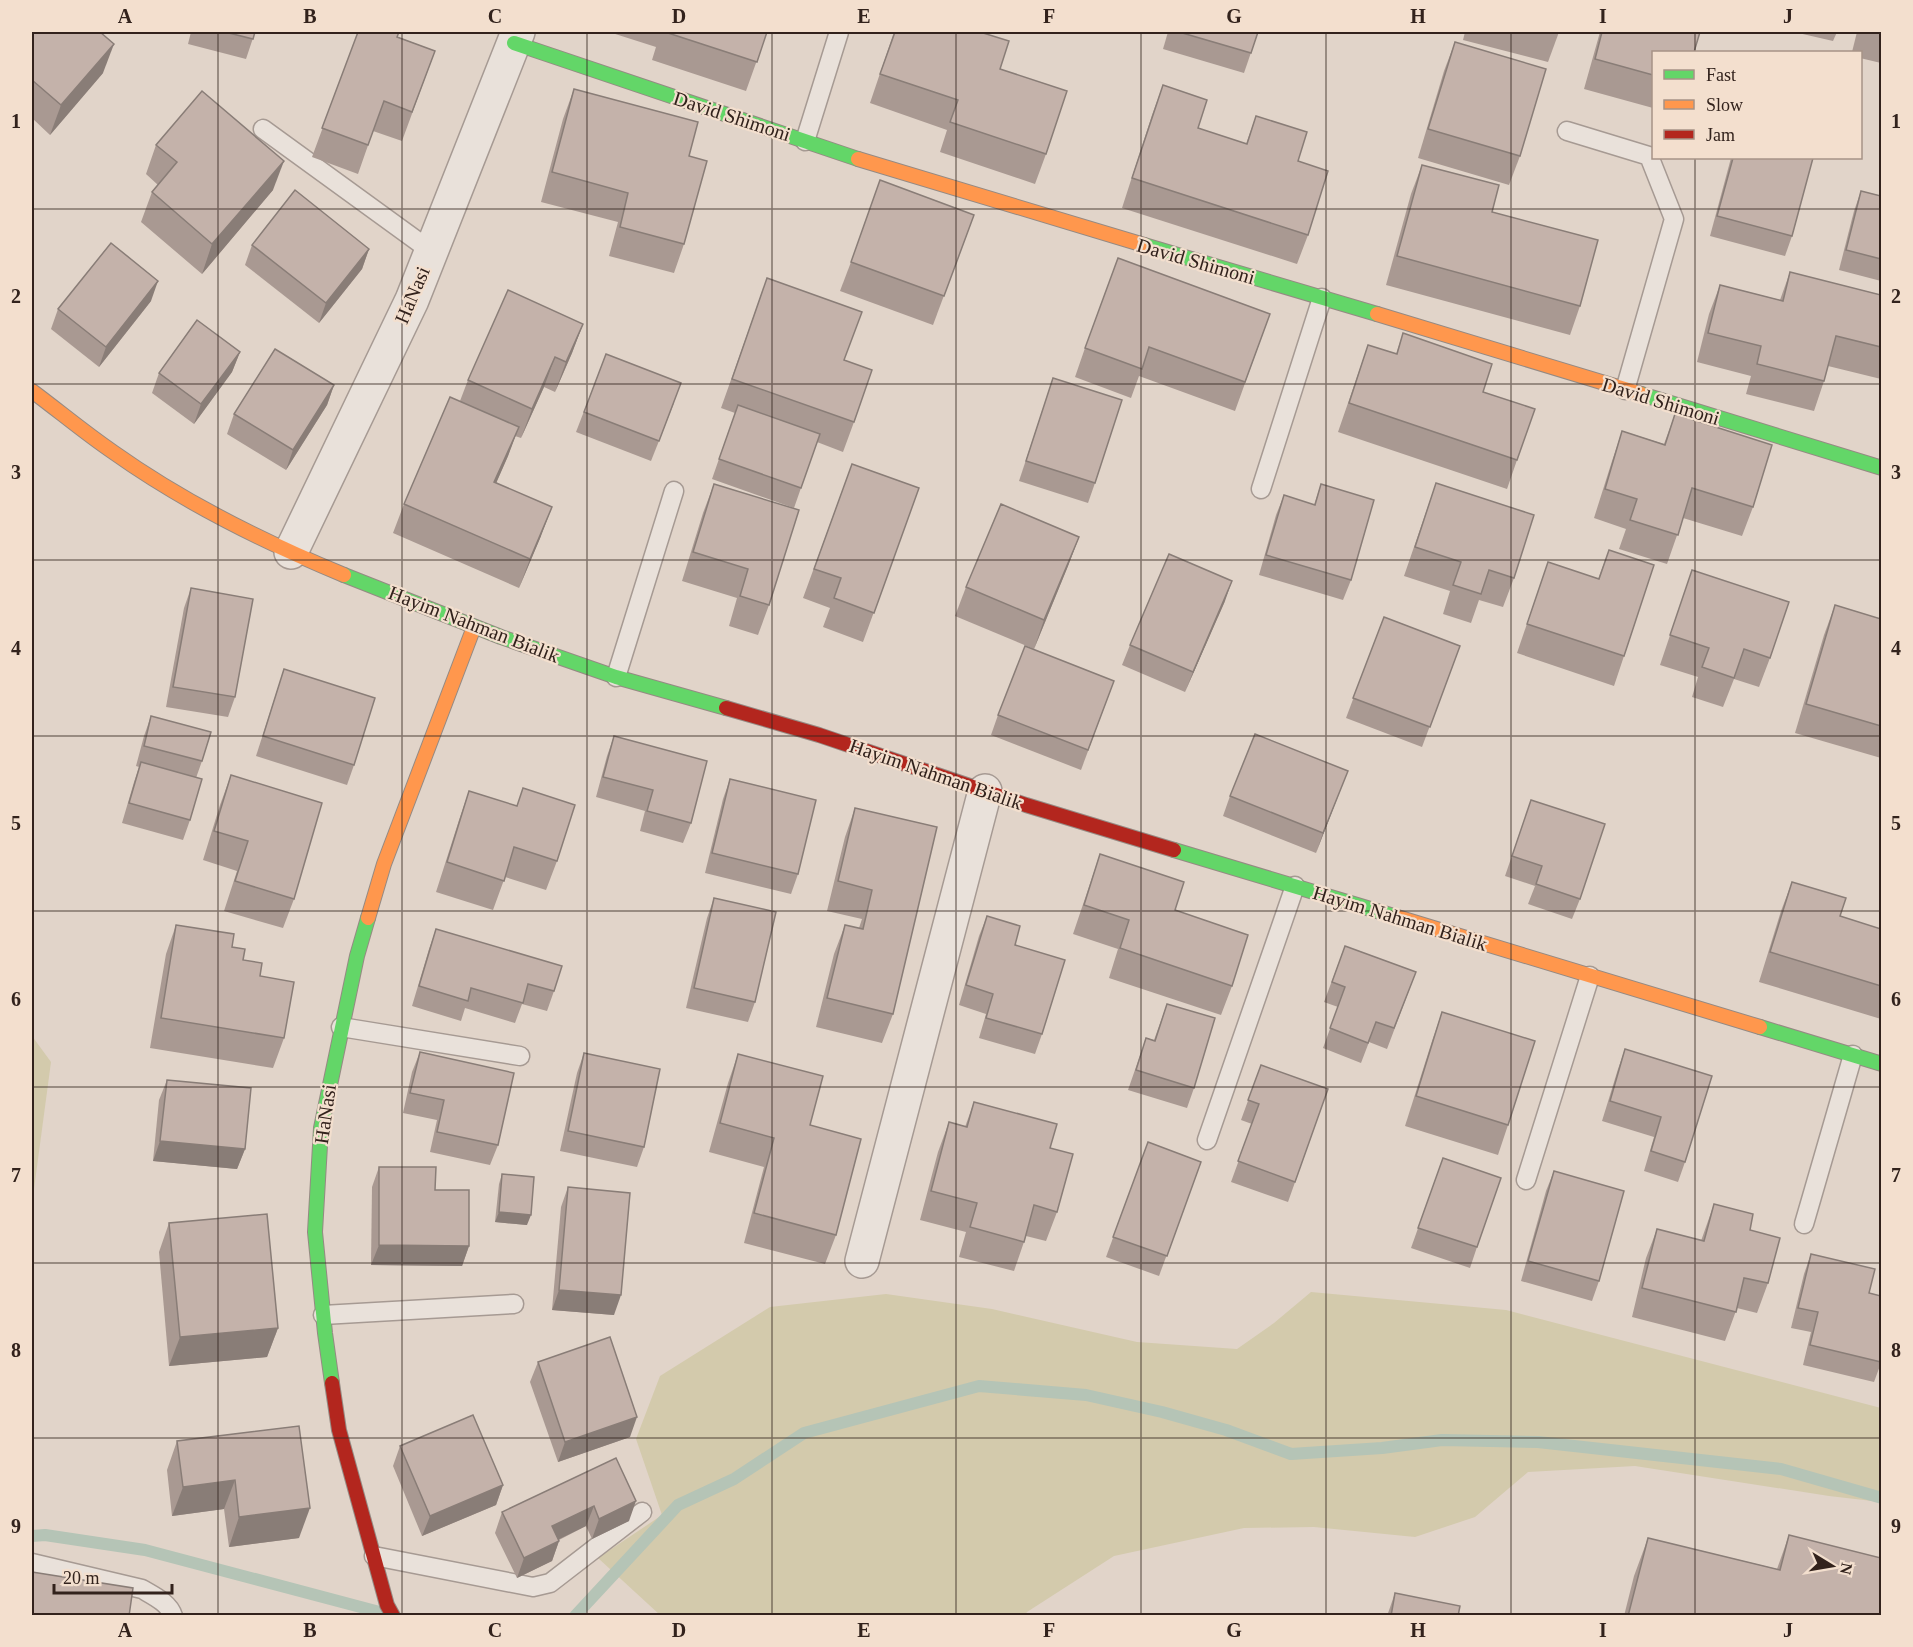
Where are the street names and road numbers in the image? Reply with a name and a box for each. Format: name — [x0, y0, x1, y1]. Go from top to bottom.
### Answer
street label: David Shimoni — [671, 87, 794, 145]
street label: David Shimoni — [1134, 234, 1258, 288]
street label: HaNasi — [390, 263, 434, 327]
street label: David Shimoni — [1600, 373, 1723, 429]
street label: Hayim Nahman Bialik — [385, 581, 562, 668]
street label: Hayim Nahman Bialik — [846, 734, 1025, 815]
street label: Hayim Nahman Bialik — [1310, 881, 1490, 956]
street label: HaNasi — [310, 1082, 340, 1145]

